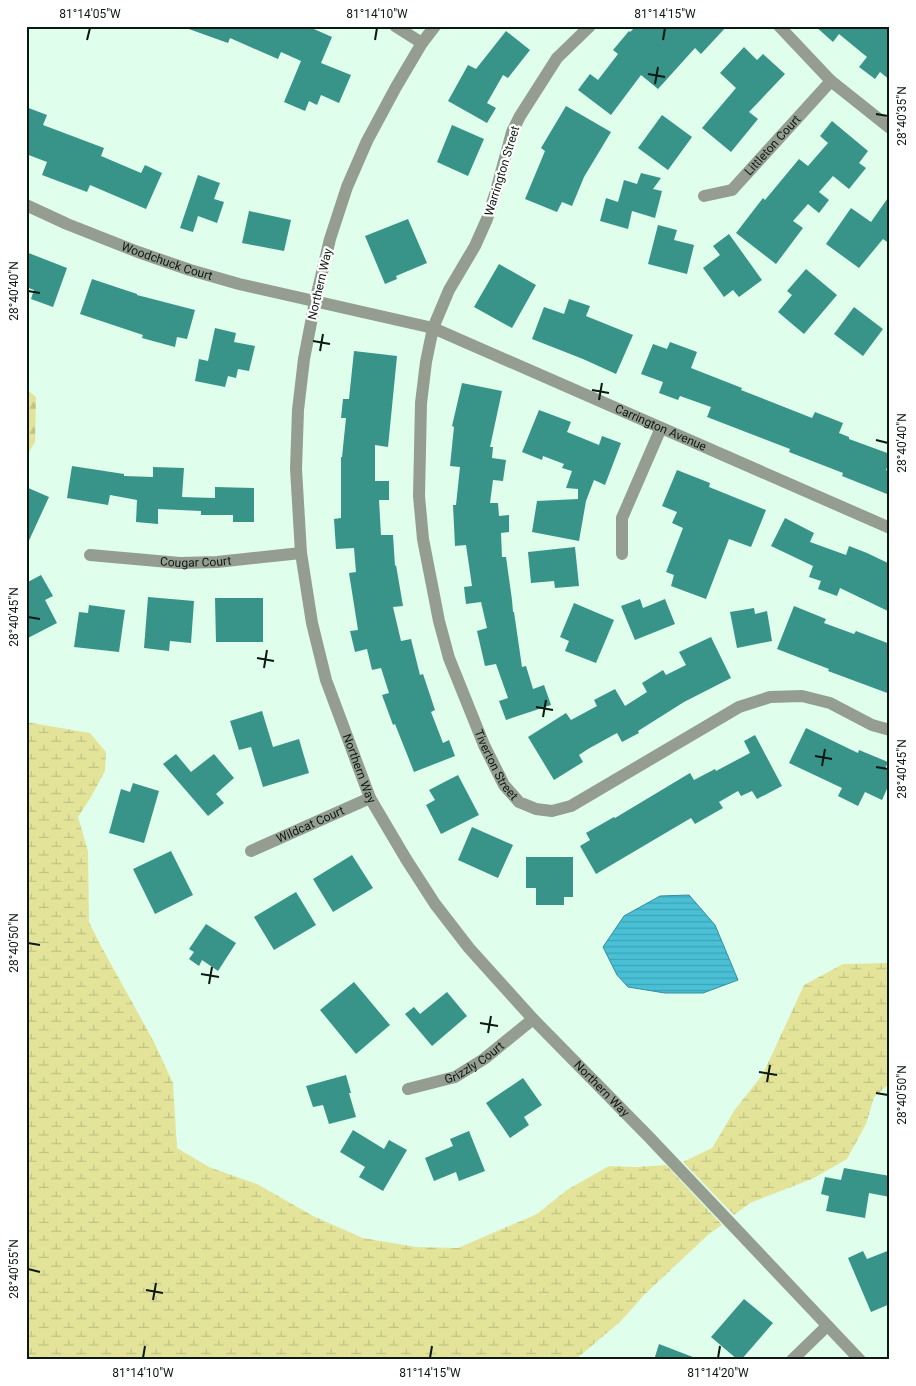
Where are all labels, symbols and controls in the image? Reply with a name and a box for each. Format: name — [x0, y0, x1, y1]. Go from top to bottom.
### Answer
text: 81°14'05"W — [59, 7, 121, 21]
text: 81°14'10"W — [346, 7, 408, 21]
text: 81°14'15"W — [634, 7, 696, 21]
text: 28°40'35"N — [895, 86, 909, 146]
street label: Littleton Court — [742, 112, 803, 178]
street label: Warrington Street — [482, 124, 522, 218]
street label: Woodchuck Court — [119, 239, 214, 283]
street label: Northern Way — [305, 247, 335, 321]
text: 28°40'40"N — [7, 261, 21, 321]
street label: Carrington Avenue — [613, 402, 709, 454]
text: 28°40'40"N — [895, 413, 909, 473]
street label: Cougar Court — [160, 554, 232, 570]
text: 28°40'45"N — [7, 587, 21, 647]
street label: Tiverton Street — [471, 727, 521, 803]
street label: Northern Way — [340, 732, 379, 806]
text: 28°40'45"N — [895, 739, 909, 799]
street label: Wildcat Court — [274, 803, 346, 846]
text: 28°40'50"N — [7, 913, 21, 973]
street label: Grizzly Court — [443, 1039, 507, 1086]
street label: Northern Way — [571, 1058, 632, 1120]
text: 28°40'50"N — [895, 1065, 909, 1125]
text: 28°40'55"N — [7, 1239, 21, 1299]
text: 81°14'10"W — [112, 1366, 174, 1380]
text: 81°14'15"W — [399, 1366, 461, 1380]
text: 81°14'20"W — [687, 1366, 749, 1380]

